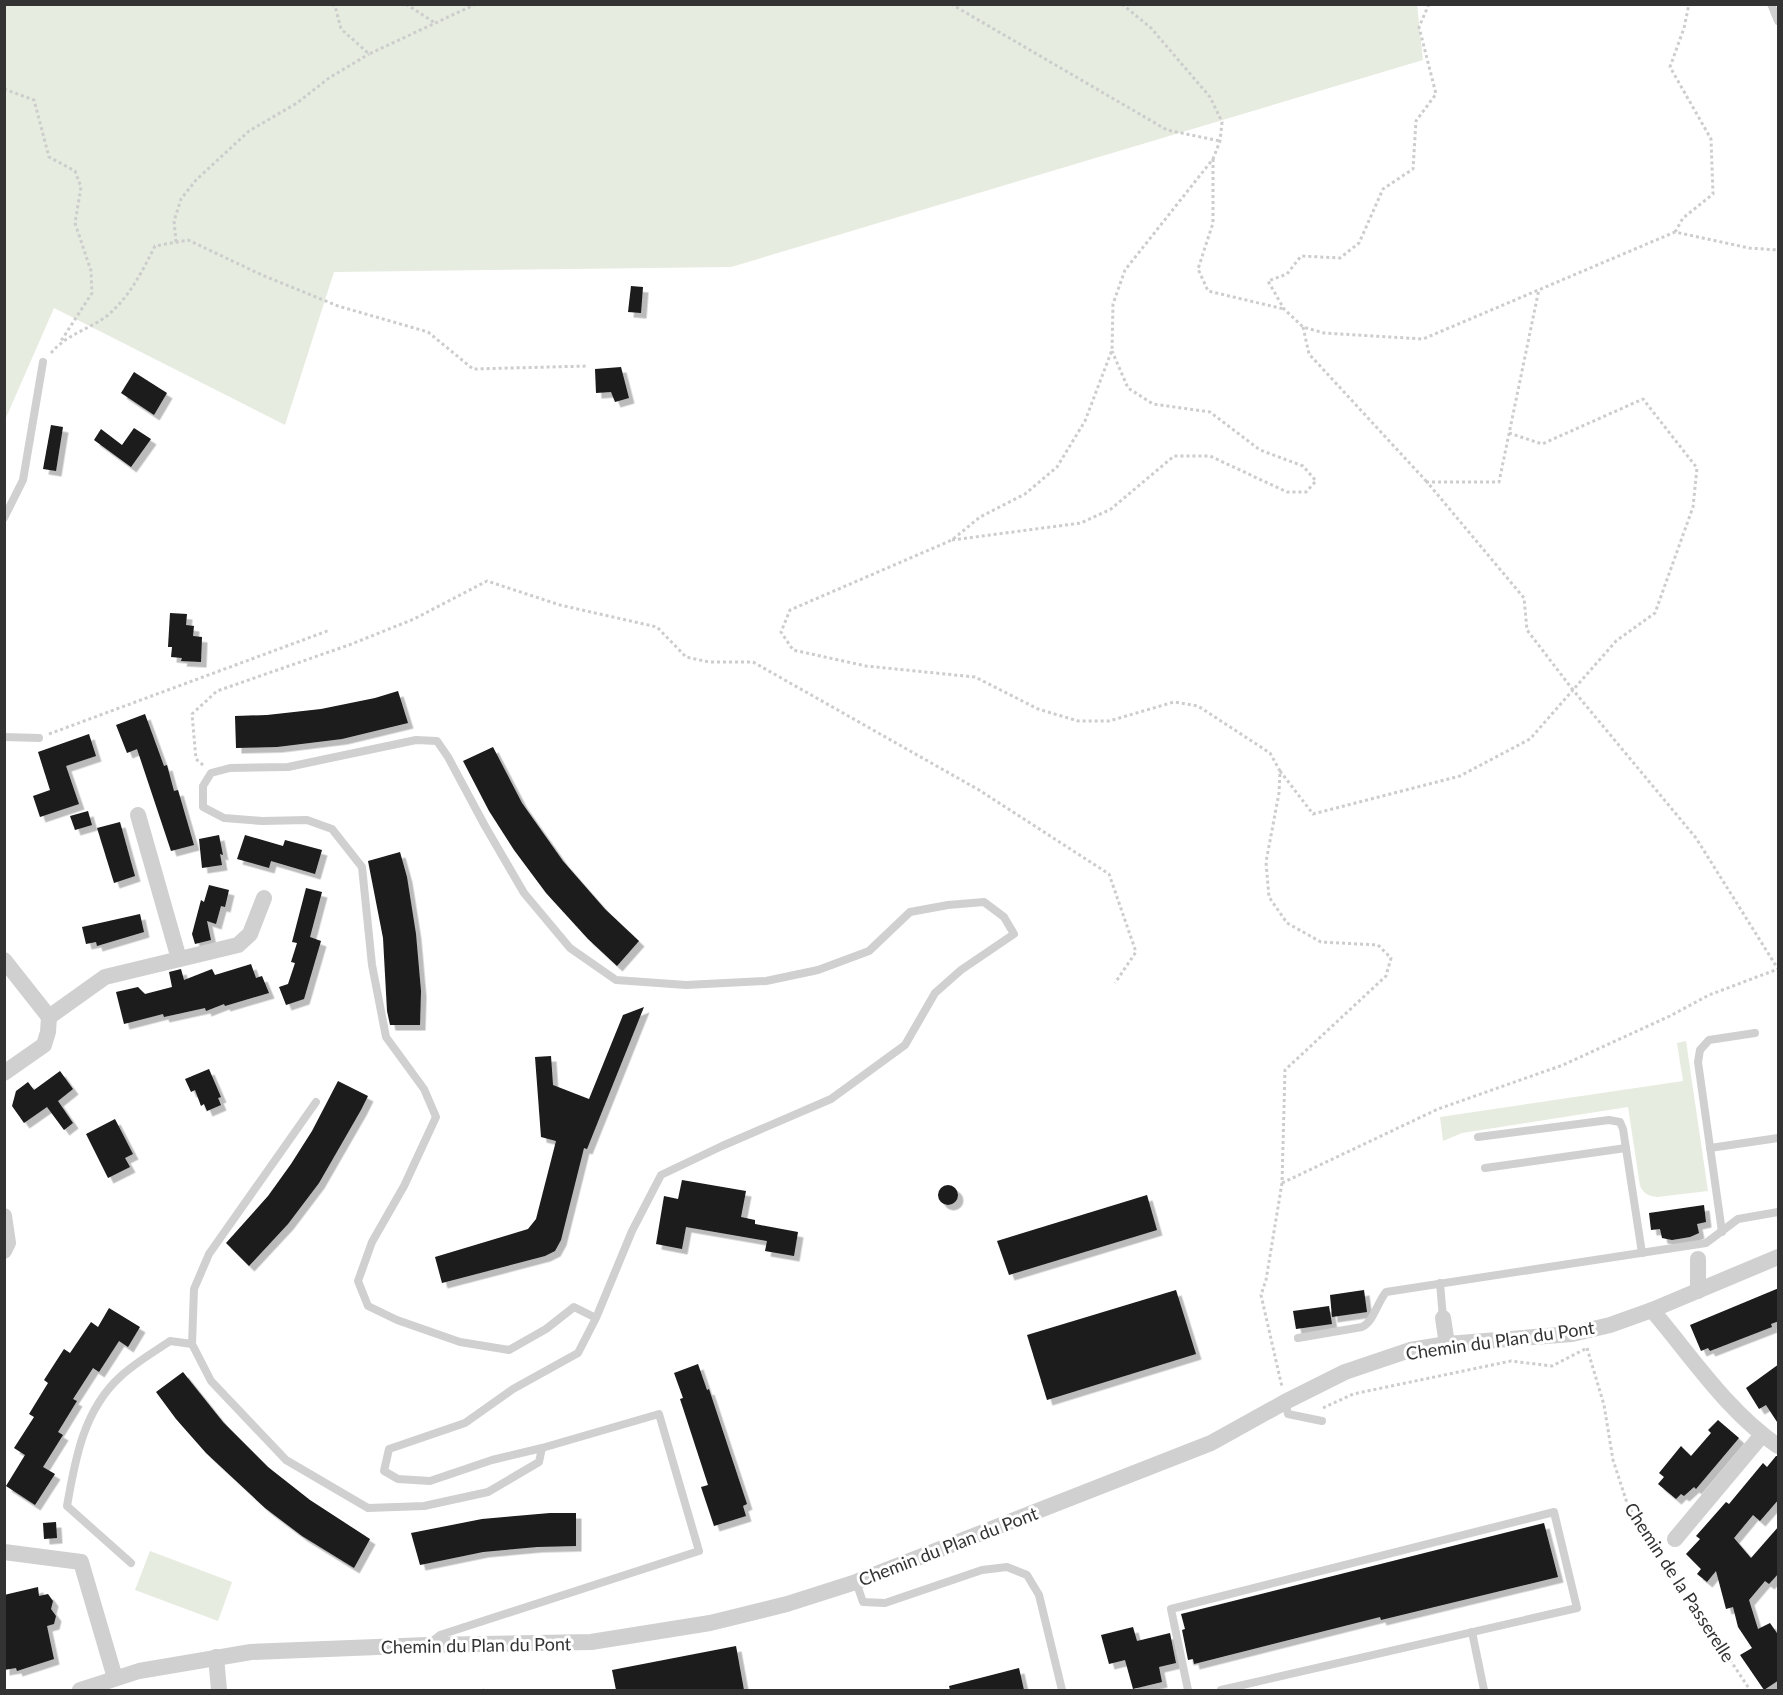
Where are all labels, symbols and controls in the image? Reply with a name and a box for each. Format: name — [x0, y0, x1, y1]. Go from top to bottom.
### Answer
street label: Chemin du Plan du Pont — [1404, 1316, 1596, 1364]
street label: Chemin de la Passerelle — [1620, 1498, 1740, 1666]
street label: Chemin du Plan du Pont — [855, 1501, 1041, 1590]
street label: Chemin du Plan du Pont — [381, 1632, 572, 1658]

